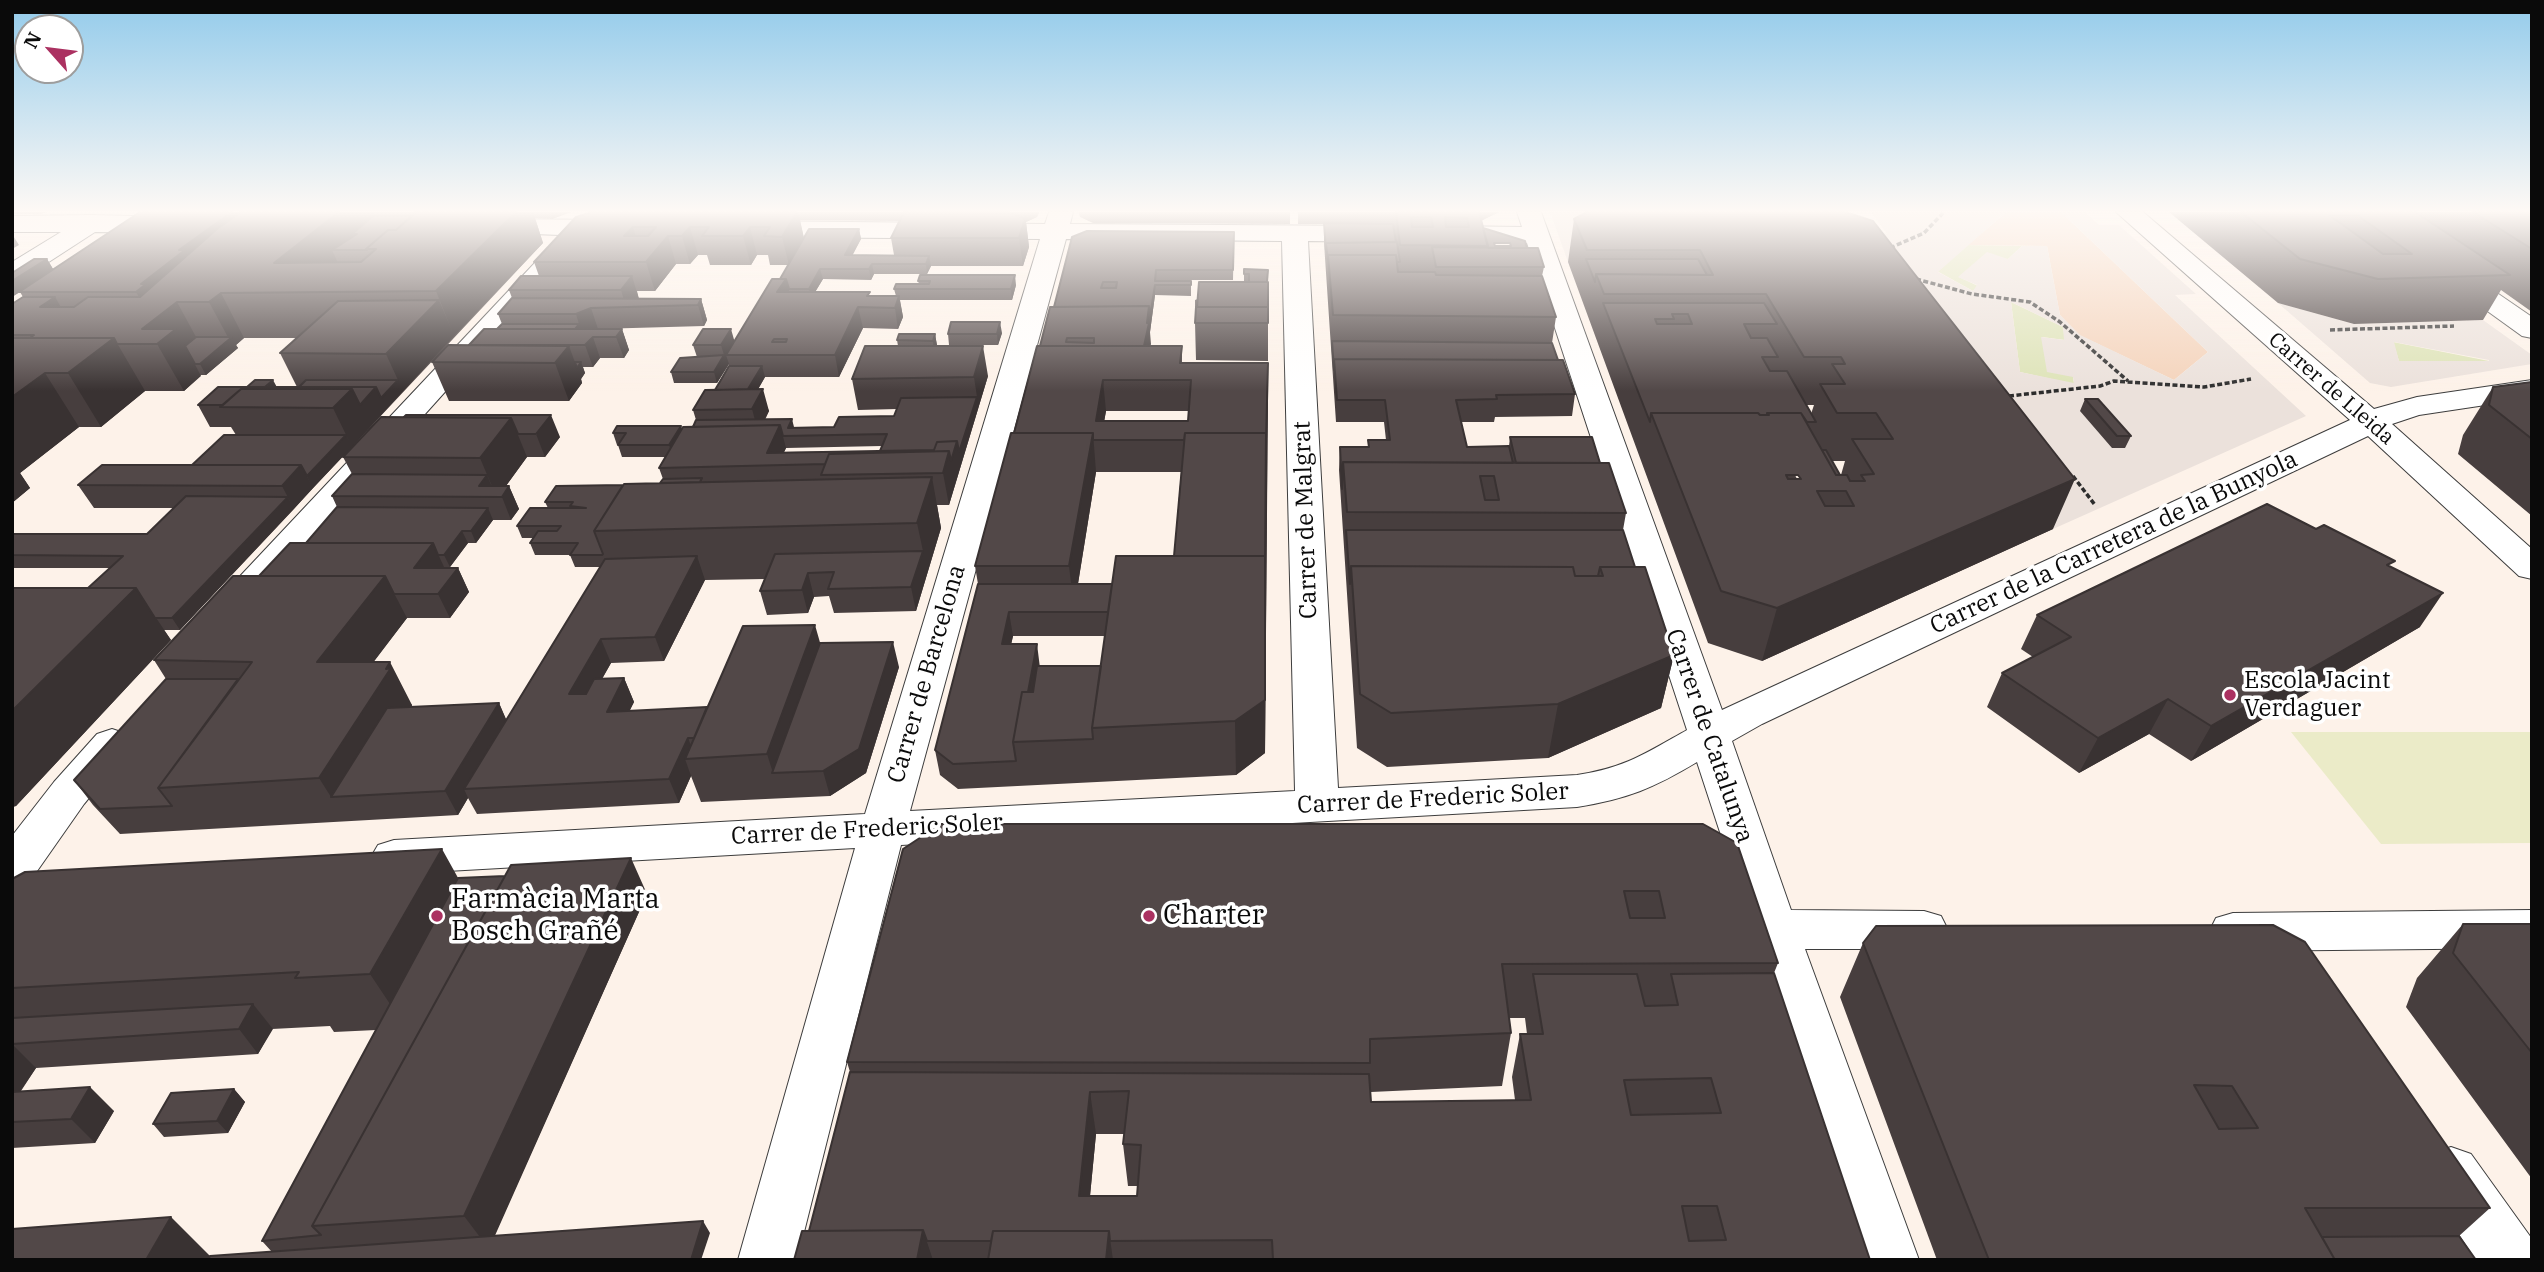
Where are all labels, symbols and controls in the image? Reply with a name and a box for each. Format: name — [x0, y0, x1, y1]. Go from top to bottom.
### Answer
north arrow — [14, 14, 84, 84]
text: N — [18, 28, 46, 52]
street label: Carrer de Lleida — [2263, 327, 2399, 451]
street label: Carrer de Malgrat — [1288, 421, 1324, 619]
street label: Carrer de la Carretera de la Bunyola — [1926, 445, 2302, 641]
street label: Carrer de Barcelona — [882, 562, 972, 786]
street label: Carrer de Catalunya — [1659, 625, 1759, 847]
place label: Escola Jacint Verdaguer — [2244, 667, 2390, 723]
marker: Escola Jacint Verdaguer — [2222, 687, 2238, 703]
street label: Carrer de Frederic Soler — [1296, 778, 1570, 820]
street label: Carrer de Frederic Soler — [730, 809, 1004, 851]
place label: Farmàcia Marta Bosch Grañé — [451, 883, 660, 949]
place label: Charter — [1163, 899, 1264, 933]
marker: Farmàcia Marta Bosch Grañé — [429, 908, 445, 924]
marker: Charter — [1141, 908, 1157, 924]

